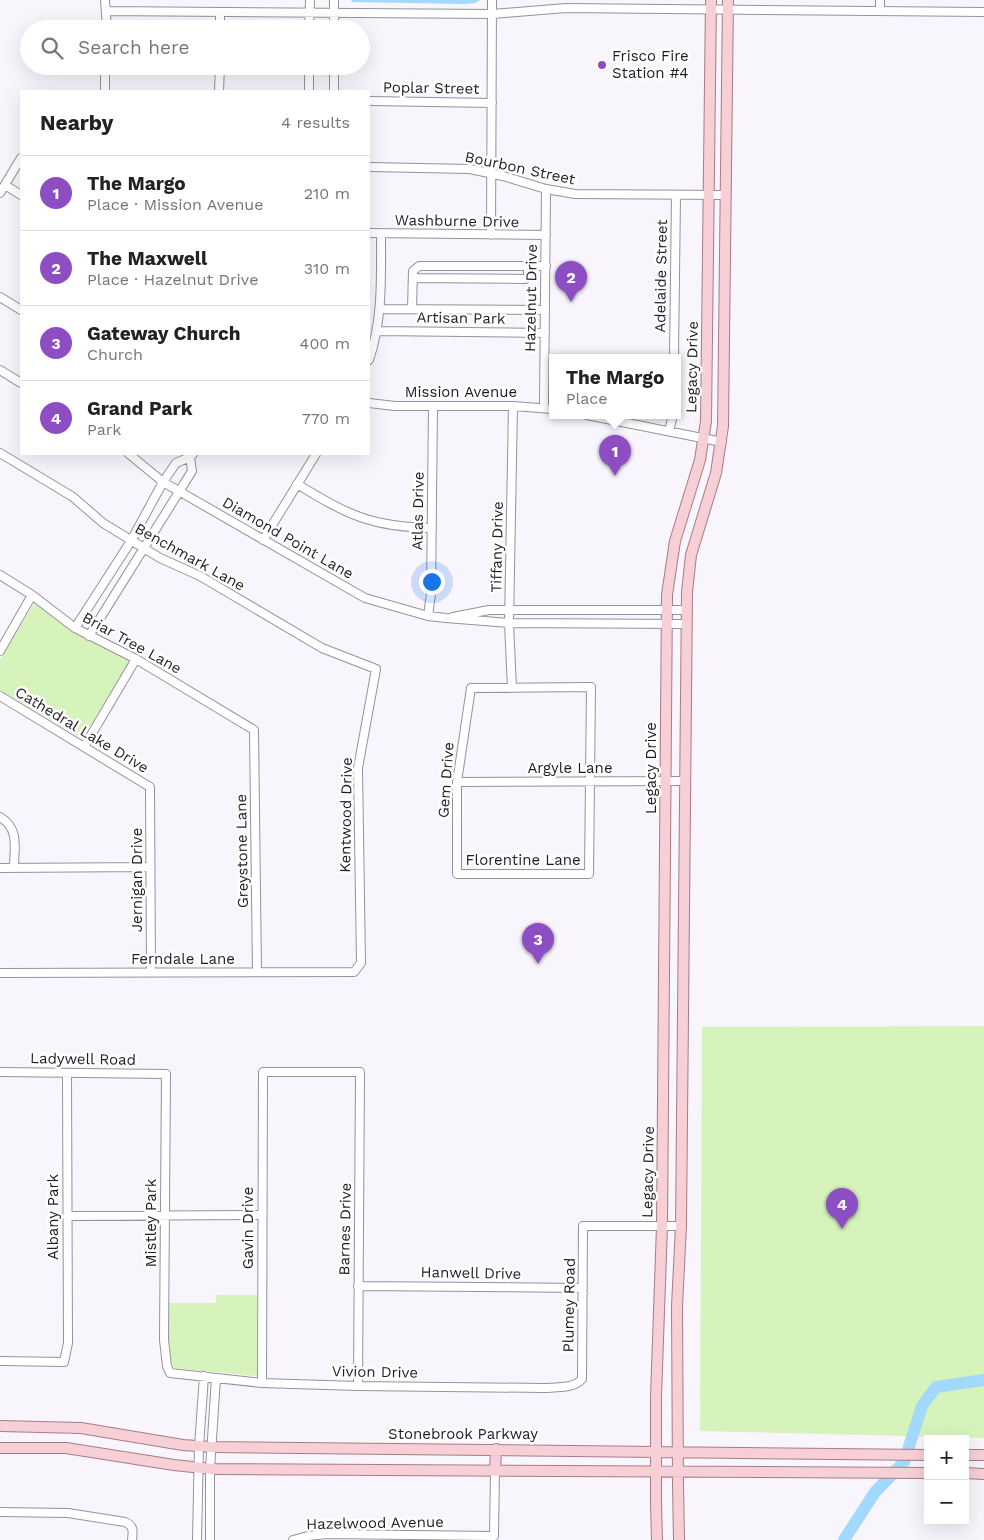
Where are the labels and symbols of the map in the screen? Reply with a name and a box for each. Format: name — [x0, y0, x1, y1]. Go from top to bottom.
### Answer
place label: Frisco Fire Station #4 — [612, 47, 689, 82]
marker: Frisco Fire Station #4 — [596, 59, 608, 71]
street label: Poplar Street — [383, 78, 480, 98]
street label: Bourbon Street — [463, 148, 577, 189]
street label: Washburne Drive — [395, 211, 519, 231]
street label: Adelaide Street — [651, 219, 671, 333]
street label: Hazelnut Drive — [521, 244, 541, 352]
pin: 2 — [555, 261, 587, 302]
street label: Artisan Park — [416, 308, 506, 328]
street label: Legacy Drive — [682, 321, 702, 413]
street label: Mission Avenue — [405, 383, 517, 401]
pin: 1 — [599, 435, 631, 476]
street label: Atlas Drive — [408, 471, 428, 551]
street label: Diamond Point Lane — [219, 493, 357, 583]
street label: Tiffany Drive — [487, 501, 507, 593]
street label: Benchmark Lane — [132, 519, 248, 595]
your location — [419, 569, 445, 595]
street label: Briar Tree Lane — [79, 608, 185, 678]
street label: Cathedral Lake Drive — [12, 683, 152, 777]
street label: Legacy Drive — [642, 722, 660, 814]
street label: Gem Drive — [434, 741, 458, 819]
street label: Kentwood Drive — [336, 757, 356, 873]
street label: Argyle Lane — [527, 759, 613, 777]
street label: Greystone Lane — [232, 794, 252, 908]
street label: Jernigan Drive — [128, 828, 146, 932]
street label: Florentine Lane — [465, 851, 581, 869]
pin: 3 — [522, 923, 554, 964]
street label: Ferndale Lane — [131, 950, 235, 968]
street label: Ladywell Road — [30, 1049, 136, 1069]
street label: Legacy Drive — [638, 1126, 658, 1218]
street label: Albany Park — [44, 1173, 62, 1260]
street label: Mistley Park — [142, 1178, 160, 1267]
street label: Barnes Drive — [335, 1183, 355, 1275]
street label: Gavin Drive — [239, 1187, 257, 1269]
pin: 4 — [826, 1188, 858, 1229]
street label: Plumey Road — [559, 1258, 579, 1352]
street label: Hanwell Drive — [421, 1263, 521, 1283]
street label: Vivion Drive — [332, 1362, 418, 1382]
street label: Stonebrook Parkway — [388, 1425, 538, 1443]
street label: Hazelwood Avenue — [306, 1513, 444, 1533]

